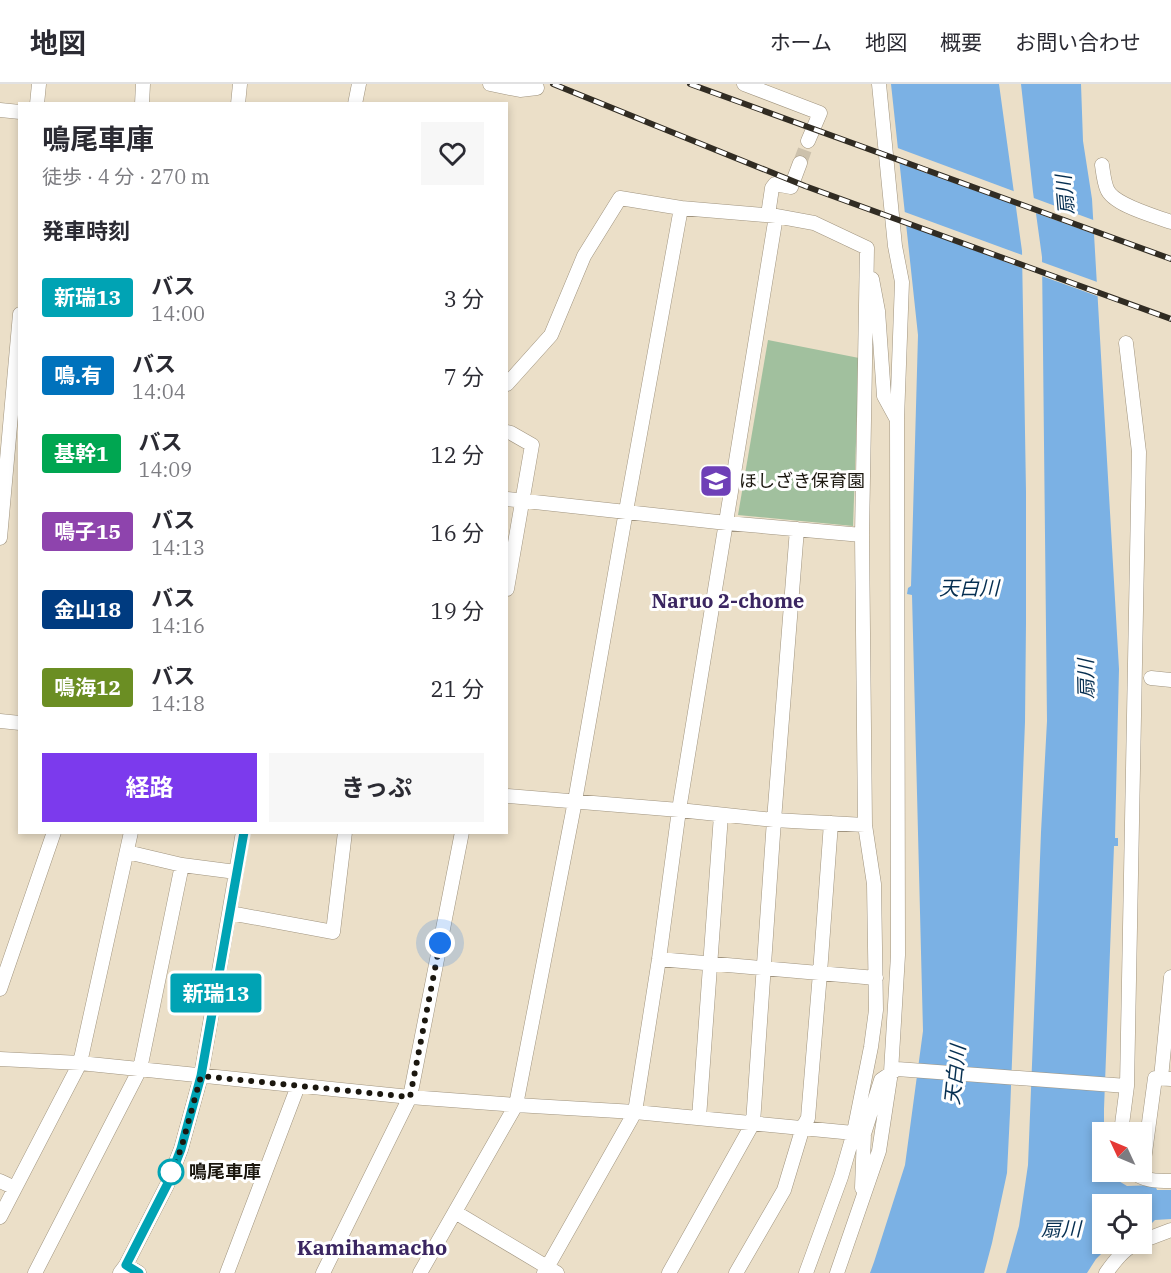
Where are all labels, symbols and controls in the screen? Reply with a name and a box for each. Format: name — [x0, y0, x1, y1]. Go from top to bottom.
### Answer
text: 地図 — [30, 24, 86, 61]
text: ホーム — [770, 28, 832, 56]
text: 地図 — [865, 28, 907, 56]
text: 概要 — [940, 28, 982, 56]
text: お問い合わせ — [1015, 28, 1141, 56]
text: 鳴尾車庫 — [42, 120, 154, 157]
button: heart — [421, 122, 484, 185]
text: 徒歩 · 4 分 · 270 m — [42, 163, 210, 190]
water label: 扇川 — [1049, 172, 1080, 216]
text: 発車時刻 — [42, 216, 130, 245]
text: バス — [151, 271, 195, 300]
text: 新瑞13 — [54, 283, 121, 311]
text: 3 分 — [444, 284, 484, 313]
text: 14:00 — [151, 300, 205, 327]
text: バス — [132, 349, 176, 378]
text: 鳴.有 — [54, 361, 102, 389]
text: 7 分 — [444, 362, 484, 391]
text: 14:04 — [132, 378, 186, 405]
text: バス — [139, 427, 183, 456]
text: 基幹1 — [54, 439, 109, 467]
text: 12 分 — [430, 440, 484, 469]
text: 14:09 — [139, 456, 192, 483]
school or university icon: ほしざき保育園 — [698, 463, 734, 499]
place label: ほしざき保育園 — [739, 469, 865, 492]
text: バス — [151, 505, 195, 534]
text: 鳴子15 — [54, 517, 121, 545]
text: 16 分 — [430, 518, 484, 547]
text: 14:13 — [151, 534, 205, 561]
water label: 天白川 — [939, 574, 1001, 601]
text: バス — [151, 583, 195, 612]
district label: Naruo 2-chome — [652, 587, 804, 614]
text: 金山18 — [54, 595, 121, 623]
text: 19 分 — [430, 596, 484, 625]
text: 14:16 — [151, 612, 205, 639]
water label: 扇川 — [1072, 657, 1099, 699]
text: バス — [151, 661, 195, 690]
text: 鳴海12 — [54, 673, 121, 701]
text: 21 分 — [430, 674, 484, 703]
text: 14:18 — [151, 690, 205, 717]
button: 経路 — [42, 753, 257, 822]
button: きっぷ — [269, 753, 484, 822]
your location — [425, 928, 455, 958]
line badge: 新瑞13 — [174, 974, 258, 1012]
text: 新瑞13 — [182, 979, 250, 1007]
water label: 天白川 — [938, 1042, 971, 1106]
north arrow — [1092, 1122, 1152, 1182]
map controls — [1092, 1122, 1152, 1254]
marker: 鳴尾車庫 — [158, 1159, 184, 1185]
place label: 鳴尾車庫 — [189, 1160, 261, 1183]
button: locate — [1092, 1194, 1152, 1254]
water label: 扇川 — [1041, 1215, 1083, 1242]
district label: Kamihamacho — [297, 1233, 447, 1261]

